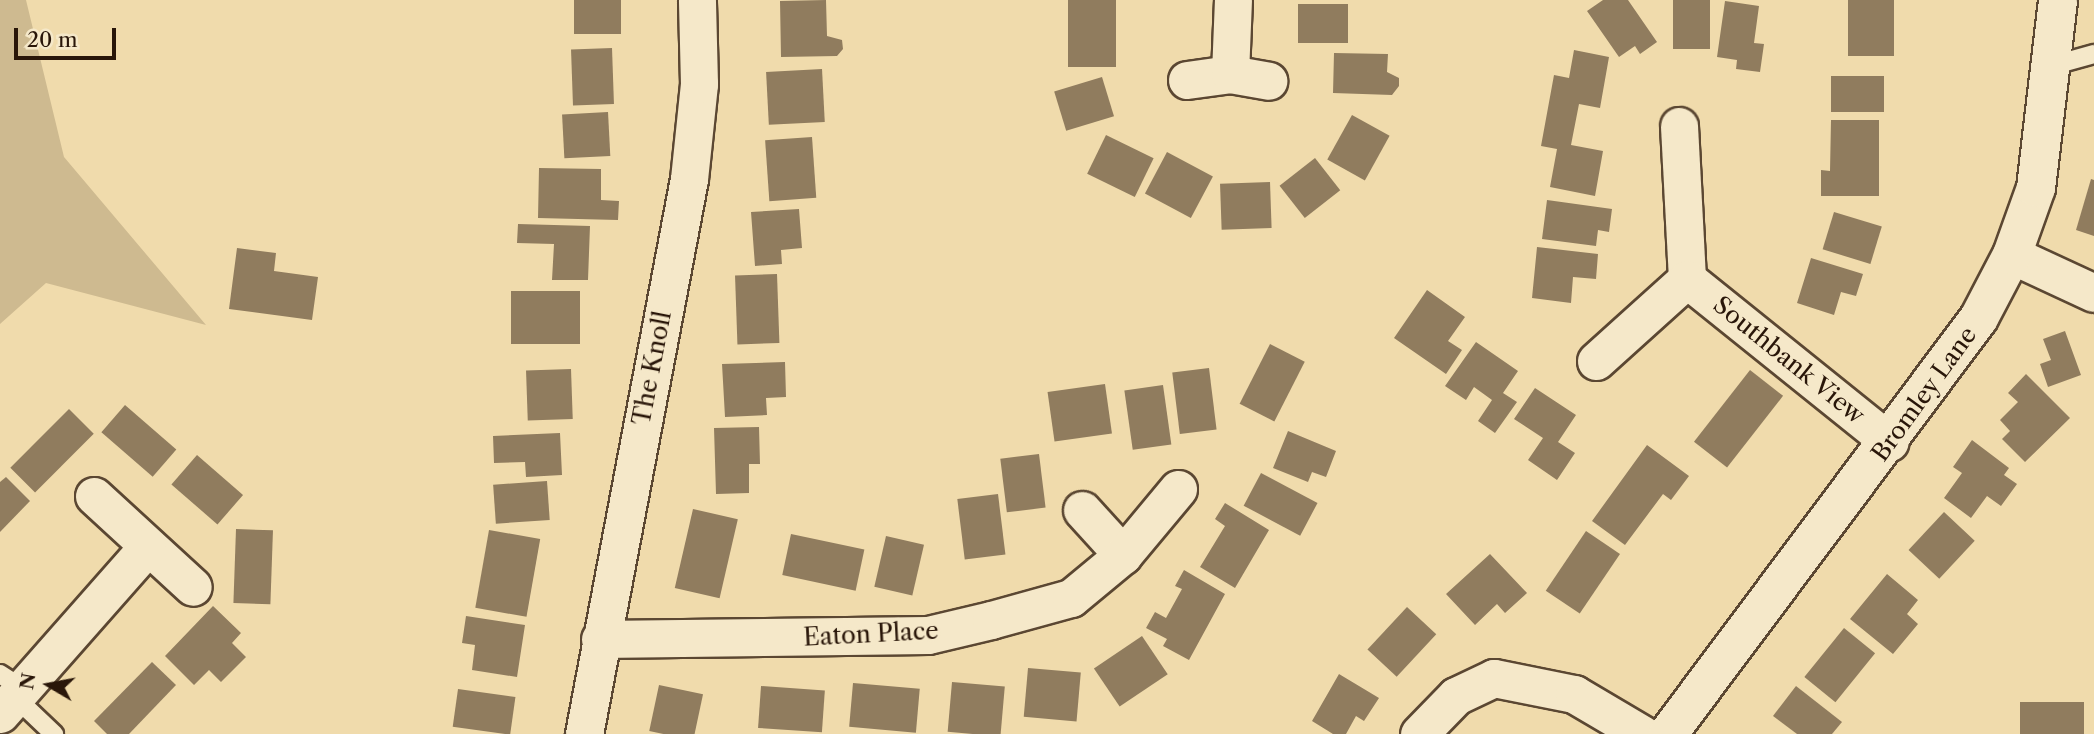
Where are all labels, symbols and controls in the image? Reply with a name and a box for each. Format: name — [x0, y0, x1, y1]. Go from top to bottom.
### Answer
scale bar — [18, 14, 119, 58]
text: 20 m — [27, 27, 78, 52]
street label: Southbank View — [1707, 290, 1871, 430]
street label: The Knoll — [627, 309, 677, 427]
street label: Bromley Lane — [1865, 321, 1983, 467]
street label: Eaton Place — [803, 616, 939, 652]
north arrow — [14, 650, 84, 720]
text: N — [15, 671, 41, 691]

